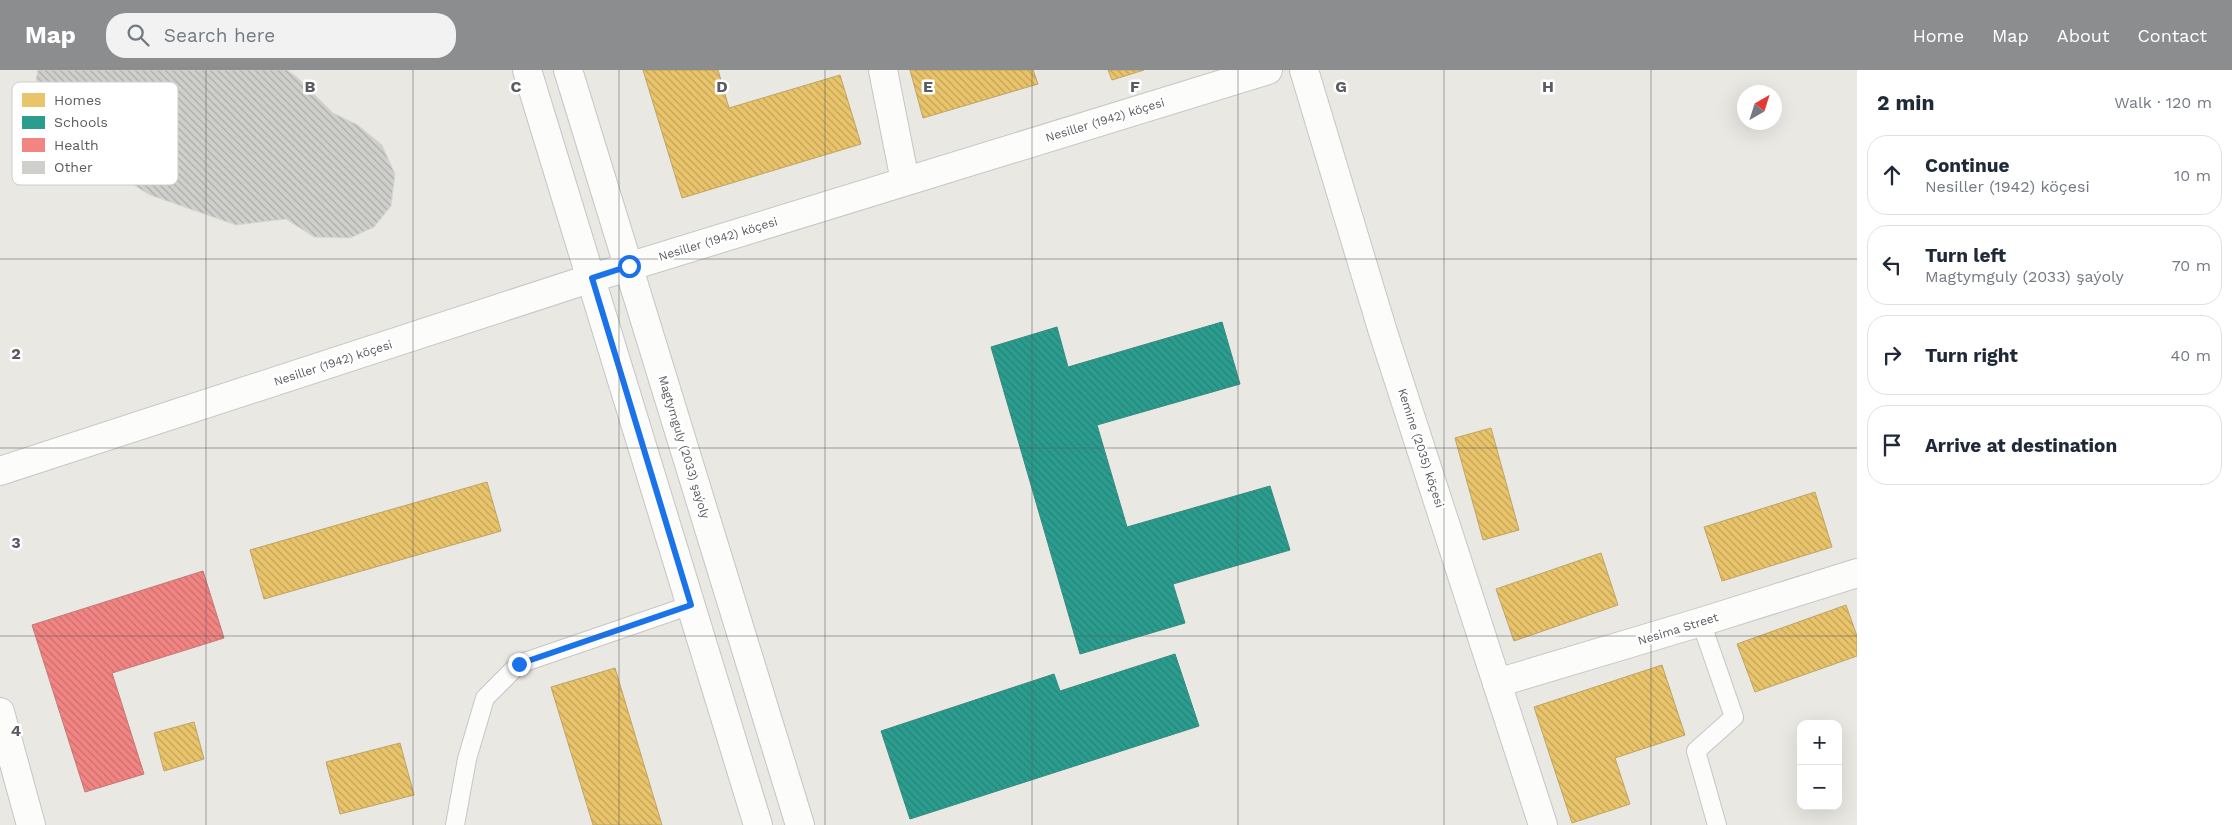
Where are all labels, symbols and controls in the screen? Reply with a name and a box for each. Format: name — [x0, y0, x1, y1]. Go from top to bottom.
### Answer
search box — [106, 13, 456, 58]
text: Map — [25, 21, 76, 49]
icon: search — [124, 21, 152, 49]
text: Search here — [164, 24, 275, 47]
text: Home — [1913, 25, 1964, 46]
text: Map — [1992, 25, 2029, 46]
text: About — [2057, 25, 2109, 46]
text: Contact — [2137, 25, 2207, 46]
text: B — [305, 77, 316, 96]
text: C — [511, 77, 522, 96]
text: D — [716, 77, 728, 96]
text: E — [923, 77, 933, 96]
text: F — [1130, 77, 1140, 96]
text: G — [1335, 77, 1347, 96]
text: H — [1542, 77, 1554, 96]
legend — [12, 82, 178, 185]
north arrow — [1737, 85, 1782, 130]
text: 2 min — [1877, 90, 1934, 115]
text: Homes — [54, 92, 101, 108]
text: Walk · 120 m — [2114, 93, 2212, 112]
street label: Nesiller (1942) köçesi — [1044, 95, 1166, 145]
text: Schools — [54, 114, 108, 130]
text: Health — [54, 137, 99, 153]
text: Continue — [1925, 154, 2009, 177]
text: Other — [54, 159, 93, 175]
icon: ahead — [1878, 161, 1906, 189]
text: 10 m — [2174, 166, 2211, 185]
text: Nesiller (1942) köçesi — [1925, 177, 2090, 196]
street label: Nesiller (1942) köçesi — [657, 214, 779, 264]
text: Turn left — [1925, 244, 2006, 267]
icon: left — [1878, 251, 1906, 279]
route start — [618, 255, 641, 278]
text: 70 m — [2172, 256, 2211, 275]
text: Magtymguly (2033) şaýoly — [1925, 267, 2124, 286]
street label: Nesiller (1942) köçesi — [272, 337, 394, 389]
icon: right — [1878, 341, 1906, 369]
text: 2 — [11, 344, 21, 363]
text: Turn right — [1925, 344, 2018, 367]
text: 40 m — [2171, 346, 2211, 365]
street label: Magtymguly (2033) şaýoly — [656, 374, 713, 521]
street label: Kemine (2035) köçesi — [1395, 386, 1447, 510]
icon: arrive — [1878, 431, 1906, 459]
text: Arrive at destination — [1925, 434, 2117, 457]
text: 3 — [11, 533, 21, 552]
street label: Nesima Street — [1636, 610, 1720, 648]
route end — [508, 653, 531, 676]
map controls — [1797, 720, 1842, 810]
button: + — [1797, 720, 1842, 765]
text: 4 — [11, 721, 21, 740]
button: − — [1797, 765, 1842, 810]

